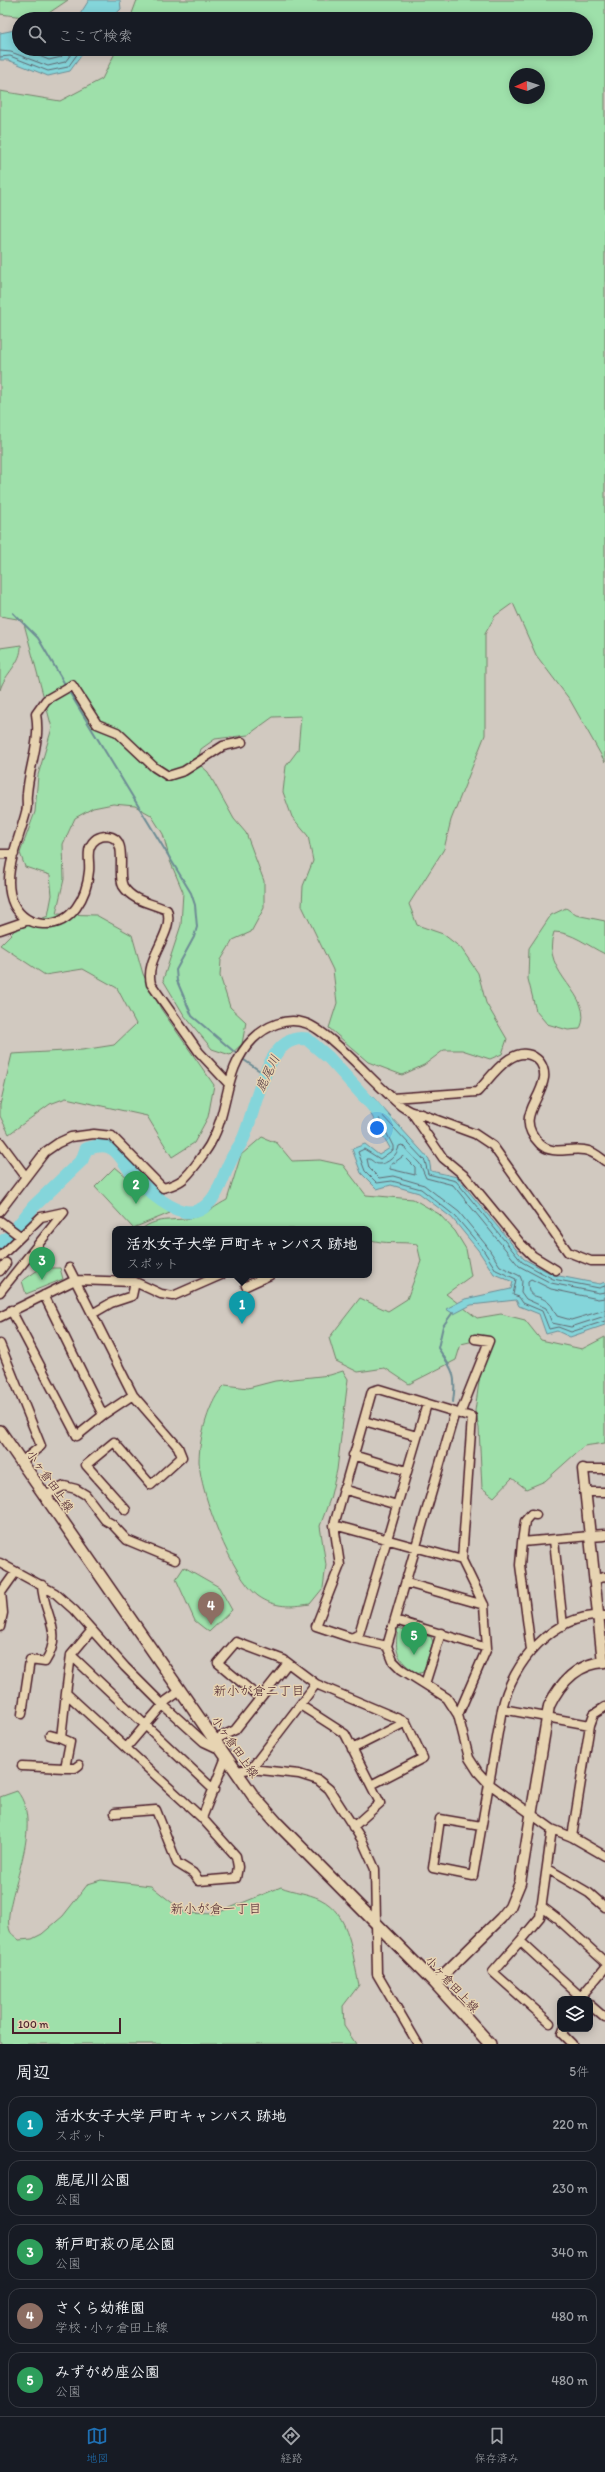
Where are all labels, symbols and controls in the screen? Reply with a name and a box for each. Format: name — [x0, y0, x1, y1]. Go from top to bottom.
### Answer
search box — [12, 12, 593, 56]
icon: search — [26, 23, 48, 45]
text: ここで検索 — [58, 27, 133, 45]
north arrow — [509, 68, 545, 104]
water label: 鹿尾川 — [252, 1052, 283, 1094]
your location — [367, 1118, 387, 1138]
pin: 2 — [123, 1171, 149, 1204]
popup — [112, 1226, 372, 1278]
text: 活水女子大学 戸町キャンパス 跡地 — [126, 1235, 358, 1253]
pin: 3 — [29, 1247, 55, 1280]
text: スポット — [126, 1256, 178, 1271]
pin: 1 — [229, 1291, 255, 1324]
street label: 小ヶ倉田上線 — [24, 1447, 76, 1515]
pin: 4 — [198, 1592, 224, 1625]
pin: 5 — [401, 1622, 427, 1655]
district label: 新小が倉二丁目 — [213, 1683, 305, 1698]
street label: 小ヶ倉田上線 — [209, 1713, 261, 1781]
district label: 新小が倉一丁目 — [170, 1901, 262, 1916]
street label: 小ヶ倉田上線 — [422, 1953, 482, 2015]
map controls — [557, 1996, 593, 2032]
button: layers — [557, 1996, 593, 2032]
scale bar — [12, 2016, 121, 2035]
text: 100 m — [18, 2018, 48, 2031]
text: 周辺 — [16, 2062, 50, 2082]
text: 5件 — [569, 2064, 589, 2079]
text: 活水女子大学 戸町キャンパス 跡地 — [55, 2107, 286, 2125]
text: 1 — [27, 2117, 33, 2132]
text: 220 m — [552, 2117, 588, 2132]
text: スポット — [55, 2128, 107, 2143]
text: 鹿尾川公園 — [55, 2171, 130, 2189]
text: 2 — [27, 2181, 33, 2196]
text: 230 m — [552, 2181, 588, 2196]
text: 公園 — [55, 2192, 81, 2207]
text: 新戸町萩の尾公園 — [55, 2235, 175, 2253]
text: 3 — [26, 2245, 34, 2260]
text: 340 m — [551, 2245, 588, 2260]
text: 公園 — [55, 2256, 81, 2271]
text: さくら幼稚園 — [55, 2299, 145, 2317]
text: 4 — [26, 2309, 34, 2324]
text: 480 m — [551, 2309, 588, 2324]
text: 学校 · 小ヶ倉田上線 — [55, 2320, 168, 2335]
text: みずがめ座公園 — [55, 2363, 160, 2381]
text: 5 — [27, 2373, 33, 2388]
text: 480 m — [551, 2373, 588, 2388]
text: 公園 — [55, 2384, 81, 2399]
tab: 地図 — [86, 2425, 108, 2465]
tab: 経路 — [280, 2425, 302, 2465]
tab: 保存済み — [475, 2425, 519, 2465]

